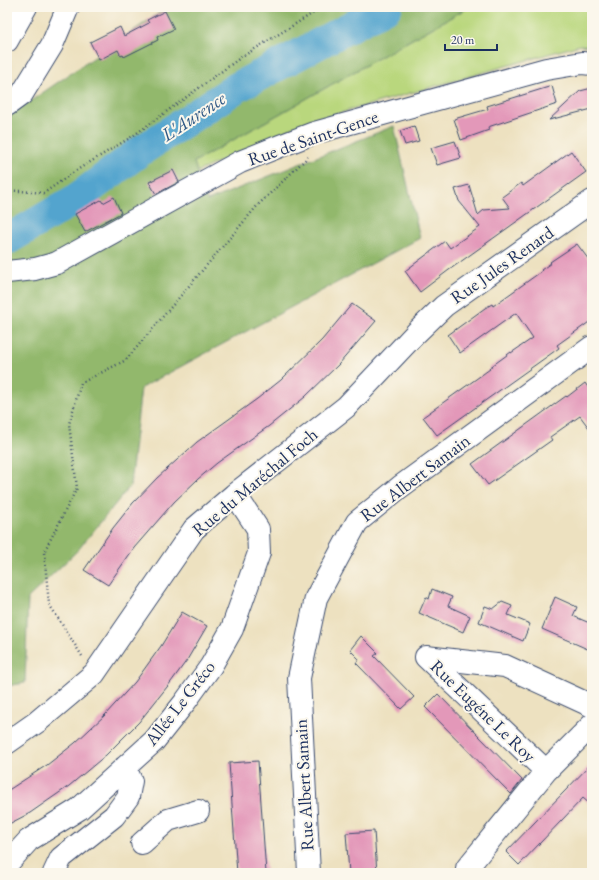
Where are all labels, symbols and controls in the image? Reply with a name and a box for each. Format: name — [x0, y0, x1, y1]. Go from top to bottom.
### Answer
scale bar — [445, 26, 497, 52]
text: 20 m — [451, 32, 475, 48]
water label: L'Aurence — [155, 85, 231, 148]
street label: Rue de Saint-Gence — [245, 104, 381, 171]
street label: Rue Jules Renard — [446, 220, 559, 309]
street label: Rue du Maréchal Foch — [187, 422, 322, 541]
street label: Rue Albert Samain — [355, 428, 475, 526]
street label: Rue Eugéne Le Roy — [426, 654, 541, 767]
street label: Allée Le Gréco — [139, 656, 220, 751]
street label: Rue Albert Samain — [289, 718, 318, 851]

